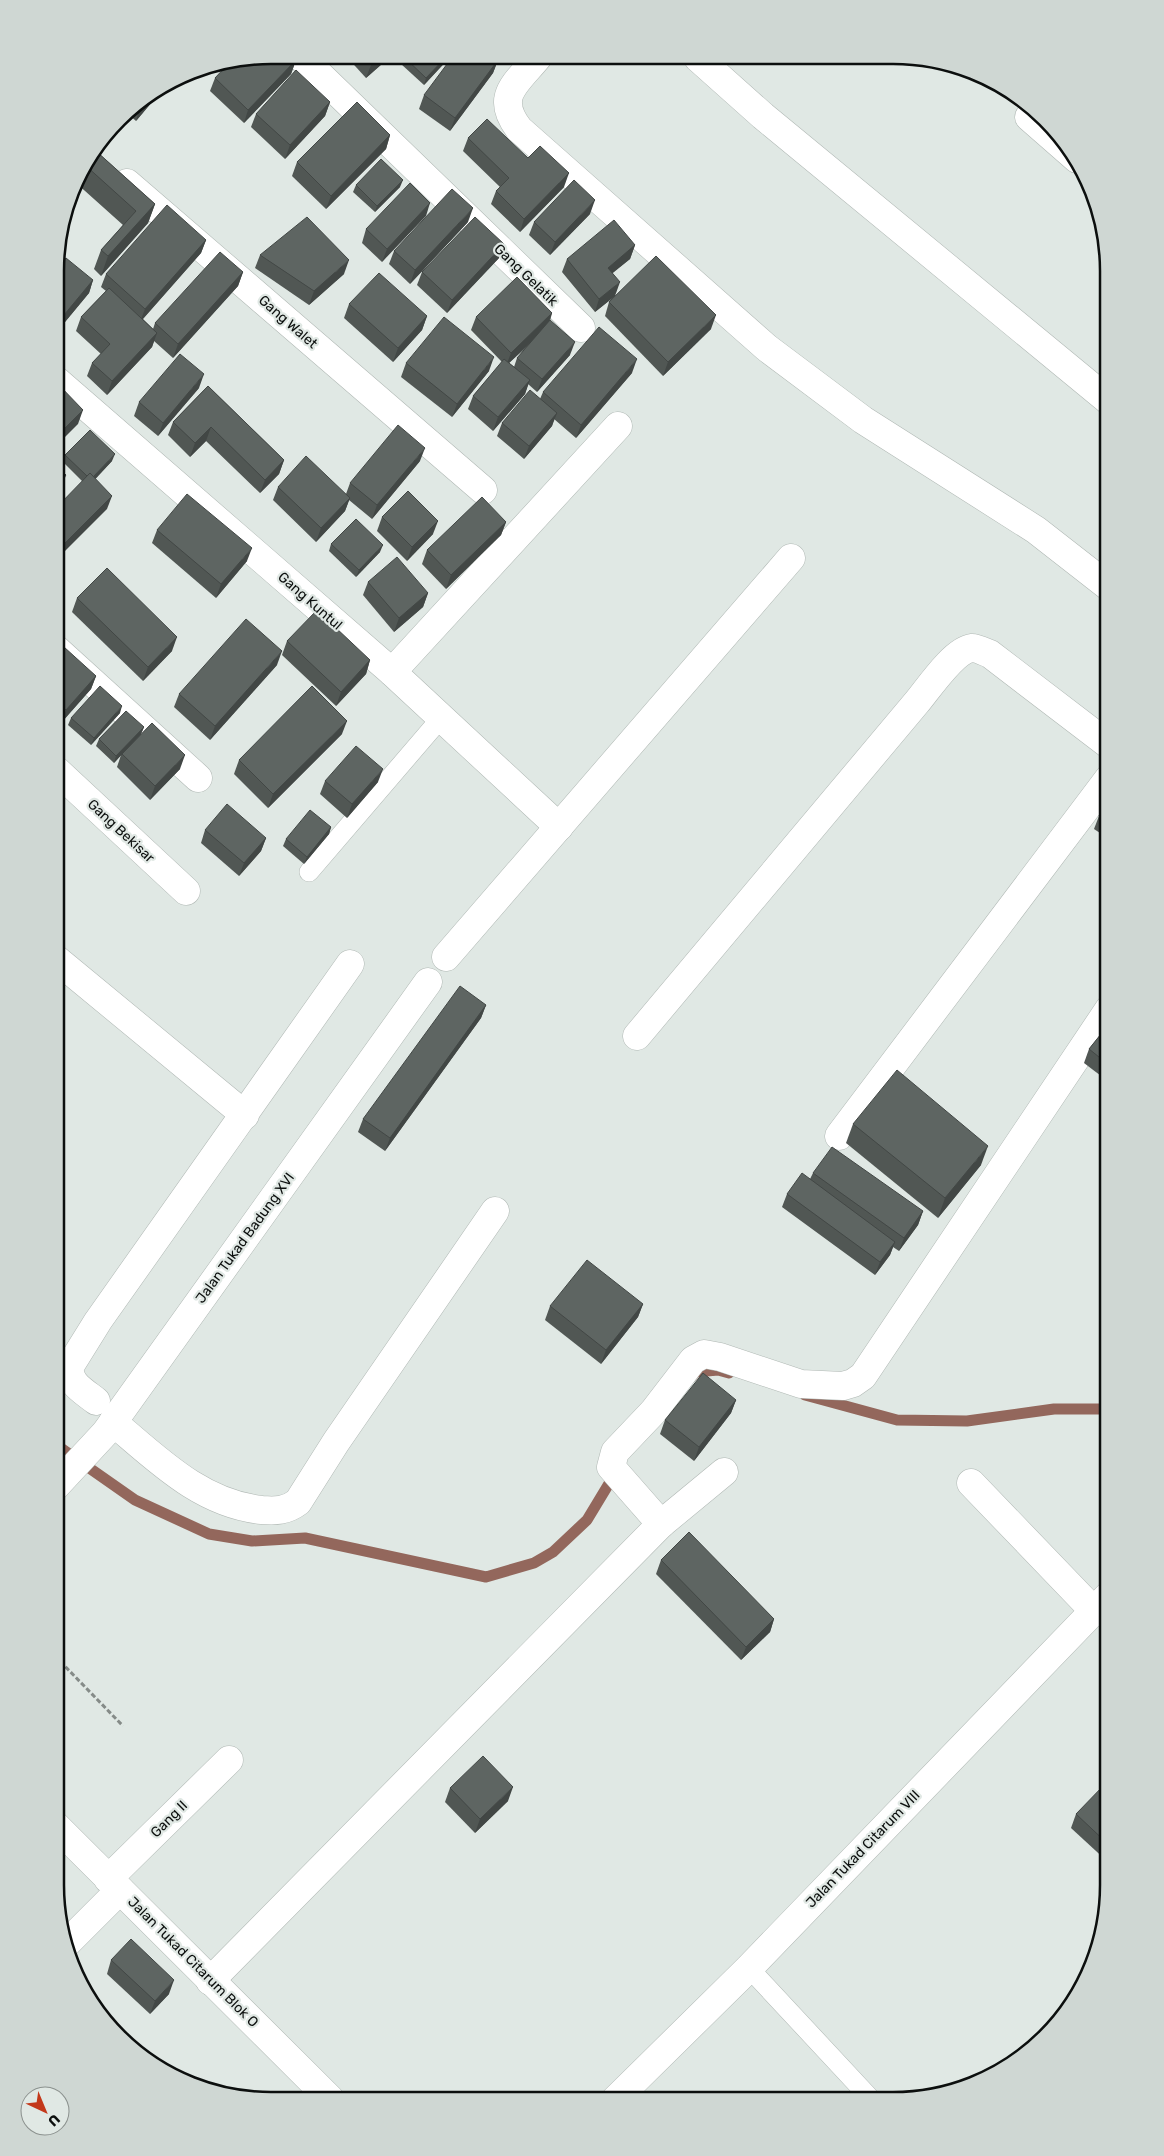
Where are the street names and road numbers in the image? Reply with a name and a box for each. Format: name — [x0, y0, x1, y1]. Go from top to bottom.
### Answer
street label: Gang Gelatik — [491, 240, 562, 310]
street label: Gang Walet — [255, 292, 321, 353]
street label: Gang Kuntul — [274, 568, 346, 634]
street label: Gang Bekisar — [84, 796, 159, 867]
street label: Jalan Tukad Badung XVI — [192, 1169, 298, 1307]
street label: Jalan Tukad Citarum VIII — [802, 1787, 924, 1911]
street label: Gang II — [147, 1797, 191, 1841]
street label: Jalan Tukad Citarum Blok O — [124, 1893, 262, 2031]

